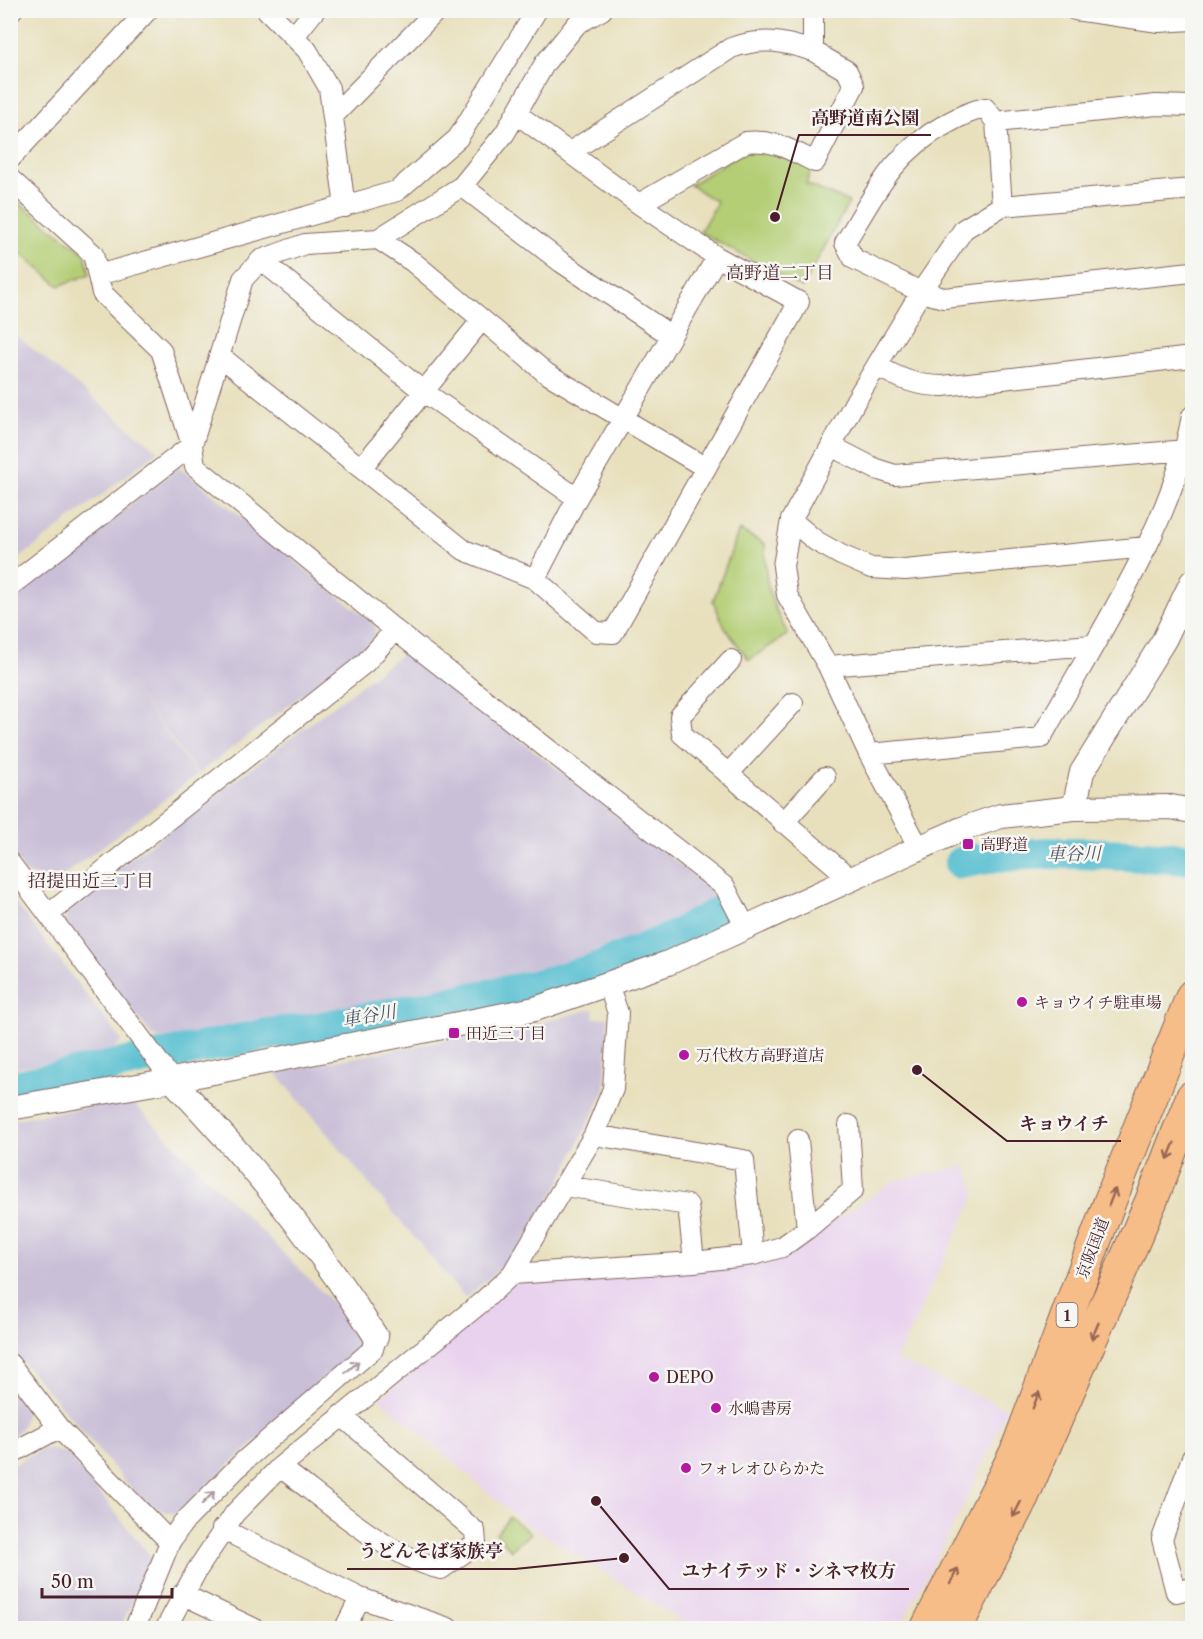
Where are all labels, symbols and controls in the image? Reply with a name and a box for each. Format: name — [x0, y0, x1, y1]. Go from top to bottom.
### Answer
callout: 高野道南公園 — [799, 99, 931, 135]
text: 高野道南公園 — [811, 107, 919, 129]
district label: 高野道二丁目 — [726, 262, 834, 284]
place label: 高野道 — [980, 834, 1028, 854]
marker: 高野道 — [961, 837, 975, 851]
water label: 車谷川 — [1047, 842, 1103, 865]
district label: 招提田近三丁目 — [28, 870, 154, 892]
place label: キョウイチ駐車場 — [1034, 992, 1162, 1012]
marker: キョウイチ駐車場 — [1015, 995, 1029, 1009]
water label: 車谷川 — [341, 1000, 399, 1032]
place label: 田近三丁目 — [466, 1023, 546, 1043]
marker: 田近三丁目 — [447, 1026, 461, 1040]
place label: 万代枚方高野道店 — [696, 1045, 824, 1065]
marker: 万代枚方高野道店 — [677, 1048, 691, 1062]
callout: キョウイチ — [1007, 1105, 1121, 1141]
text: キョウイチ — [1019, 1113, 1109, 1135]
one-way arrow — [1165, 1141, 1176, 1160]
one-way arrow — [1107, 1189, 1118, 1207]
street label: 京阪国道 — [1071, 1215, 1113, 1281]
road number: 1 — [1056, 1303, 1078, 1327]
one-way arrow — [1089, 1321, 1100, 1339]
one-way arrow — [344, 1360, 359, 1374]
place label: DEPO — [666, 1367, 714, 1387]
marker: DEPO — [647, 1370, 661, 1384]
one-way arrow — [1031, 1391, 1042, 1409]
place label: 水嶋書房 — [728, 1398, 792, 1418]
marker: 水嶋書房 — [709, 1401, 723, 1415]
place label: フォレオひらかた — [698, 1458, 825, 1478]
marker: フォレオひらかた — [679, 1461, 693, 1475]
one-way arrow — [200, 1490, 215, 1505]
one-way arrow — [1011, 1500, 1023, 1517]
callout: うどんそば家族亭 — [347, 1533, 515, 1569]
text: うどんそば家族亭 — [359, 1540, 503, 1562]
callout: ユナイテッド・シネマ枚方 — [669, 1553, 909, 1589]
text: ユナイテッド・シネマ枚方 — [682, 1560, 896, 1582]
scale bar — [42, 1561, 172, 1599]
one-way arrow — [948, 1568, 960, 1586]
text: 50 m — [51, 1571, 94, 1593]

